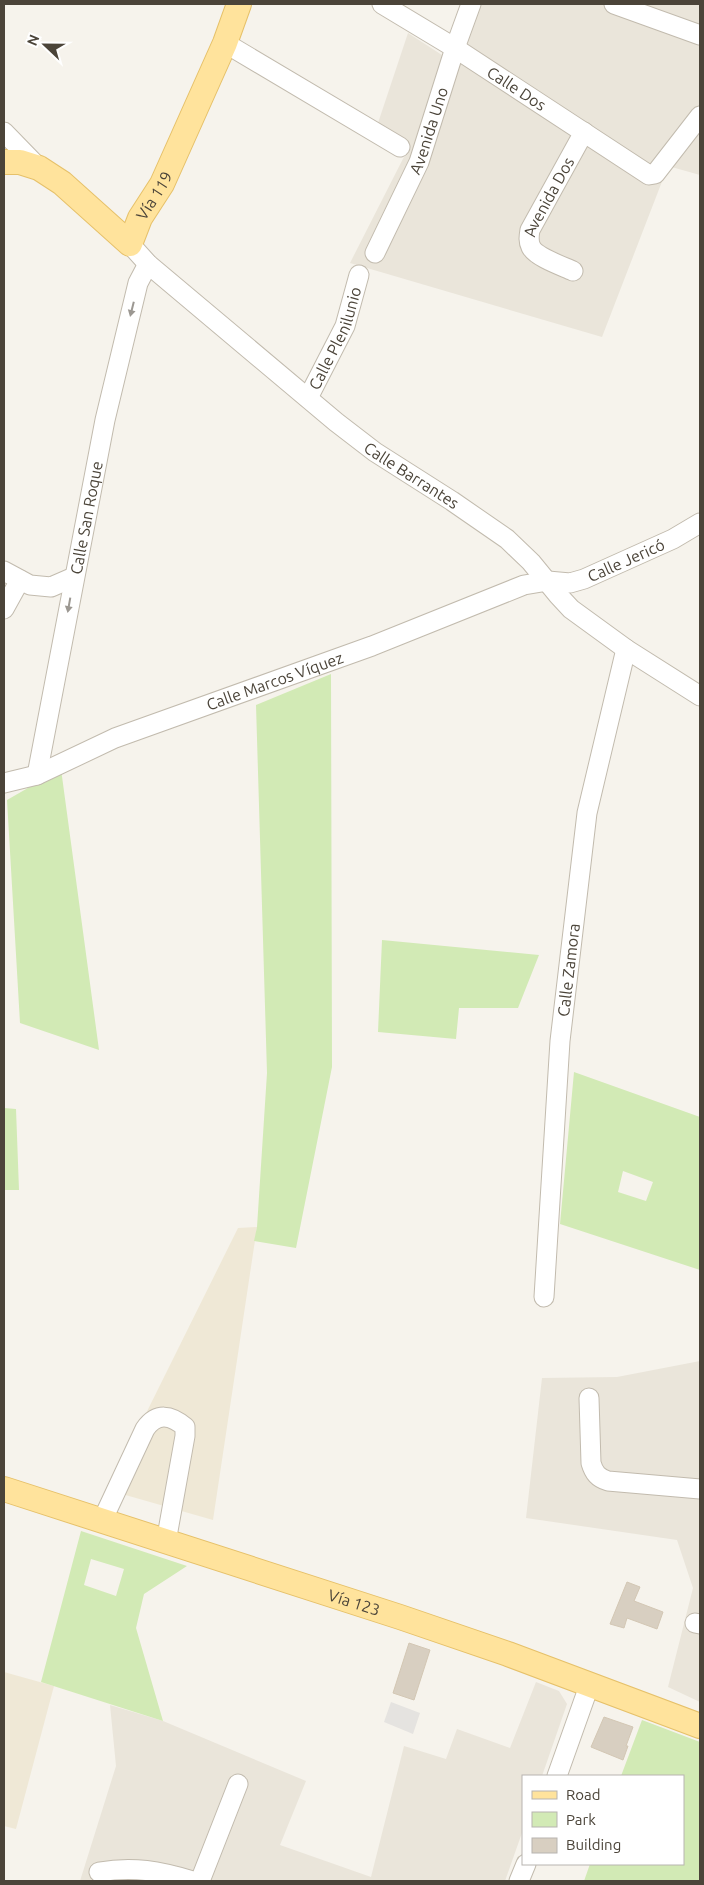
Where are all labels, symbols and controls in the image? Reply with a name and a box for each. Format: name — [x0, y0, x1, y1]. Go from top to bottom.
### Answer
north arrow — [20, 20, 70, 70]
text: N — [24, 32, 42, 48]
street label: Calle Dos — [484, 63, 550, 114]
street label: Avenida Uno — [406, 85, 451, 177]
street label: Avenida Dos — [520, 154, 577, 238]
street label: Vía 119 — [132, 169, 175, 223]
street label: Calle Plenilunio — [305, 285, 364, 393]
one-way arrow — [128, 302, 136, 317]
street label: Calle Barrantes — [361, 438, 463, 512]
street label: Calle San Roque — [67, 459, 106, 576]
street label: Calle Jericó — [585, 535, 667, 585]
one-way arrow — [64, 597, 72, 613]
street label: Calle Marcos Víquez — [204, 648, 346, 714]
street label: Calle Zamora — [554, 922, 583, 1018]
street label: Vía 123 — [326, 1585, 382, 1619]
legend — [522, 1775, 684, 1865]
text: Road — [566, 1786, 601, 1803]
text: Park — [566, 1811, 596, 1828]
text: Building — [566, 1836, 621, 1853]

